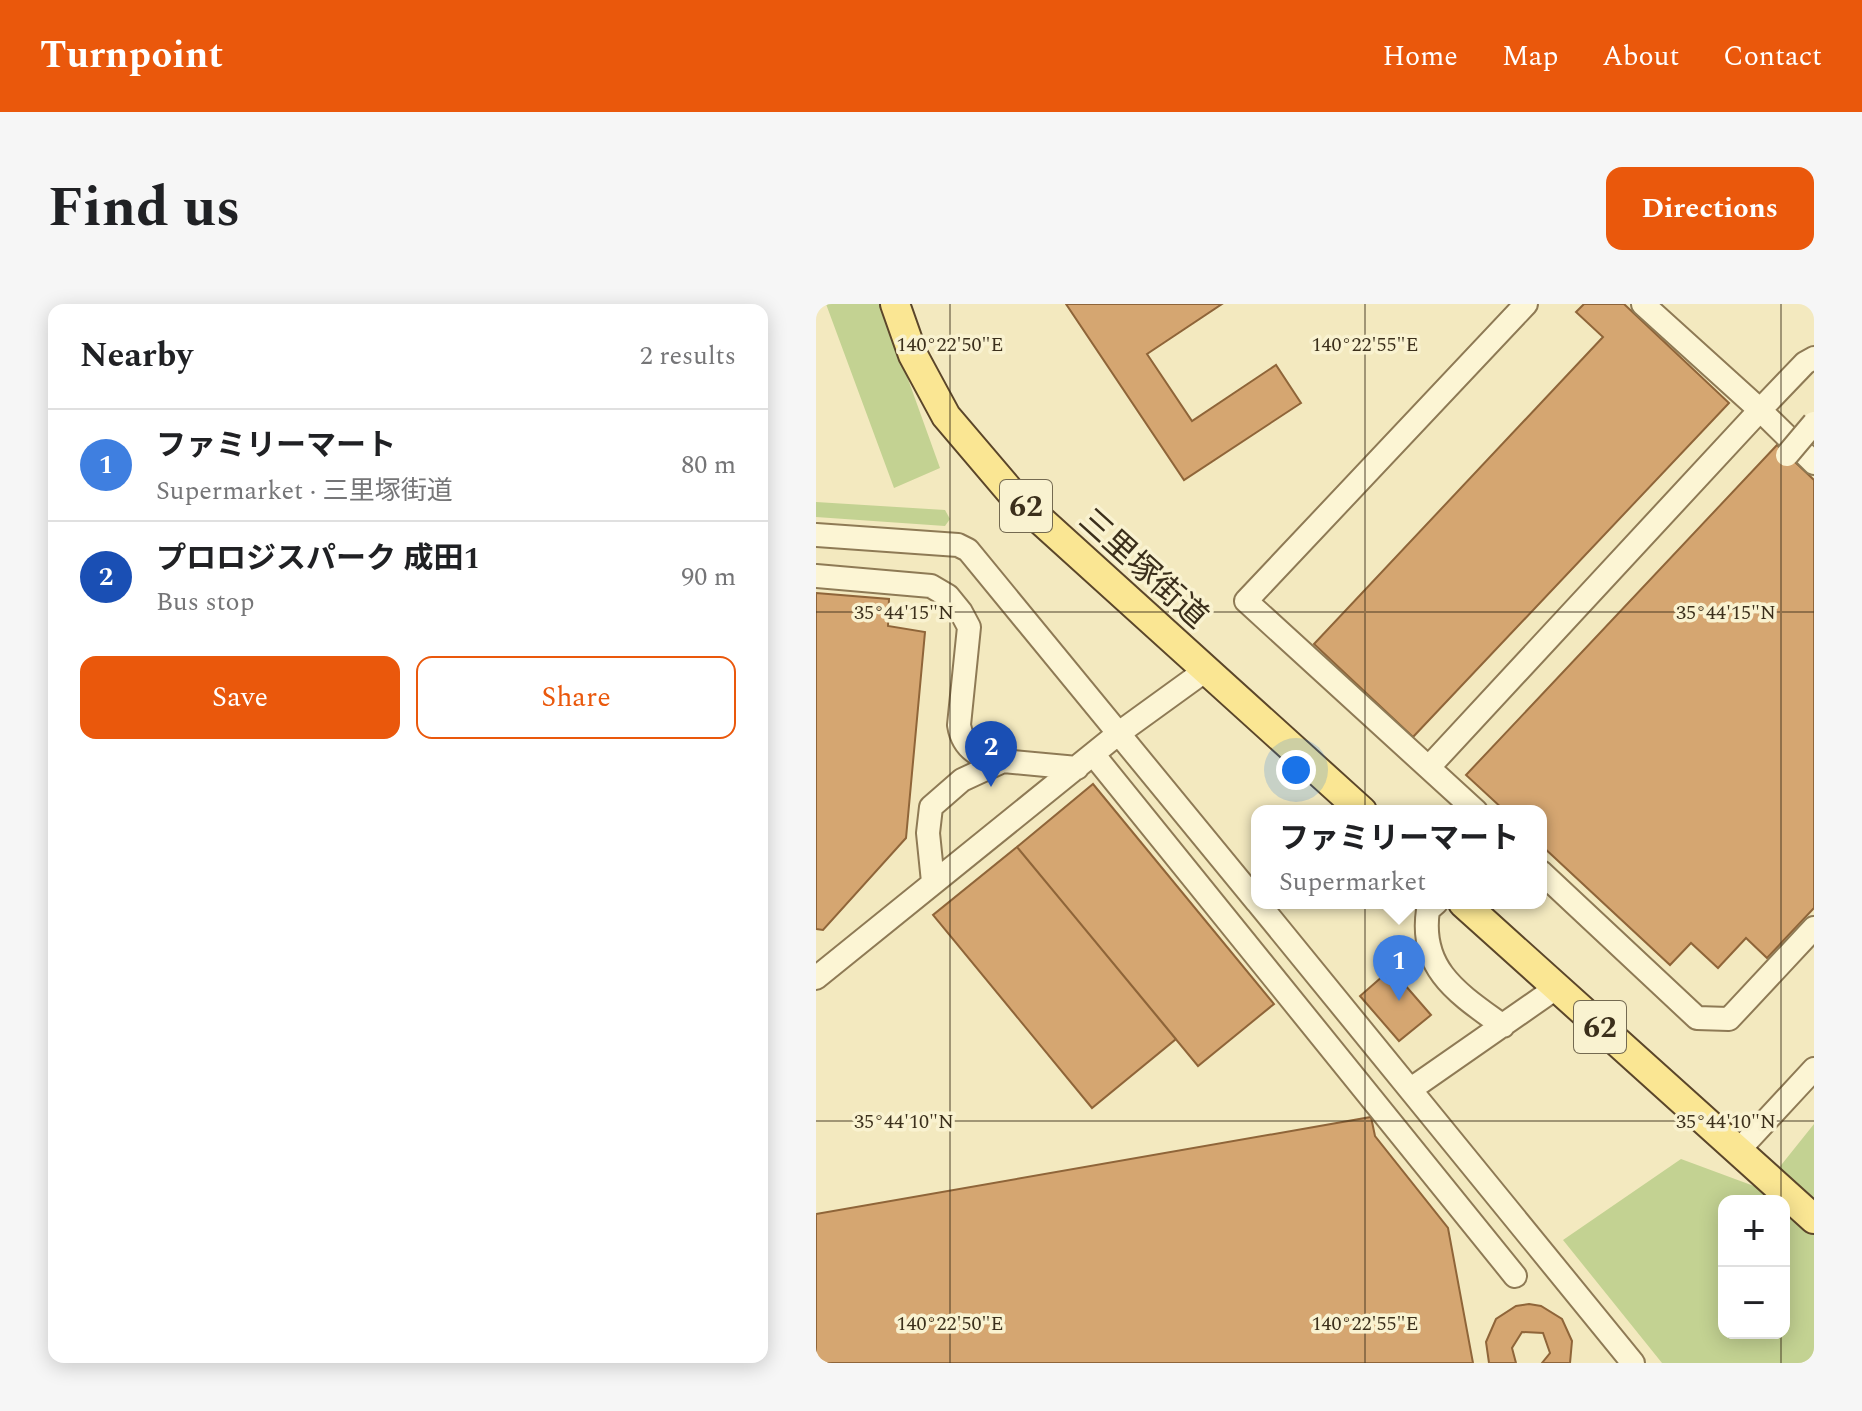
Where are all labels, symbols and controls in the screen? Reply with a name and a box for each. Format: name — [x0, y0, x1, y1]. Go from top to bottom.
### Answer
text: Turnpoint — [40, 27, 223, 85]
text: Home — [1382, 35, 1458, 78]
text: Map — [1502, 35, 1558, 78]
text: About — [1602, 35, 1679, 78]
text: Contact — [1723, 35, 1822, 78]
text: Find us — [48, 166, 241, 251]
button: Directions — [1606, 167, 1814, 250]
text: Nearby — [80, 330, 193, 382]
text: 140°22'50"E — [896, 330, 1004, 360]
text: 140°22'55"E — [1311, 330, 1419, 360]
text: 2 results — [640, 336, 736, 376]
text: ファミリーマート — [156, 423, 396, 469]
text: 1 — [99, 445, 113, 485]
text: 80 m — [681, 445, 736, 485]
text: Supermarket · 三里塚街道 — [156, 471, 453, 511]
road number: 62 — [1000, 480, 1052, 532]
street label: 三里塚街道 — [1067, 497, 1219, 641]
text: プロロジスパーク 成田1 — [156, 536, 480, 582]
text: 2 — [99, 557, 113, 597]
text: 90 m — [681, 557, 736, 597]
text: Bus stop — [156, 582, 254, 622]
text: 35°44'15"N — [854, 598, 954, 628]
text: 35°44'15"N — [1676, 598, 1776, 628]
button: Save — [80, 656, 400, 739]
button: Share — [416, 656, 736, 739]
pin: 2 — [965, 721, 1017, 787]
your location — [1276, 750, 1316, 790]
popup — [1251, 805, 1547, 909]
text: ファミリーマート — [1279, 816, 1519, 862]
text: Supermarket — [1279, 862, 1426, 902]
pin: 1 — [1373, 935, 1425, 1001]
road number: 62 — [1574, 1001, 1626, 1053]
text: 35°44'10"N — [854, 1107, 954, 1137]
text: 35°44'10"N — [1676, 1107, 1776, 1137]
map controls — [1718, 1195, 1790, 1339]
button: + — [1718, 1195, 1790, 1267]
button: − — [1718, 1267, 1790, 1339]
text: 140°22'50"E — [896, 1309, 1004, 1339]
text: 140°22'55"E — [1311, 1309, 1419, 1339]

